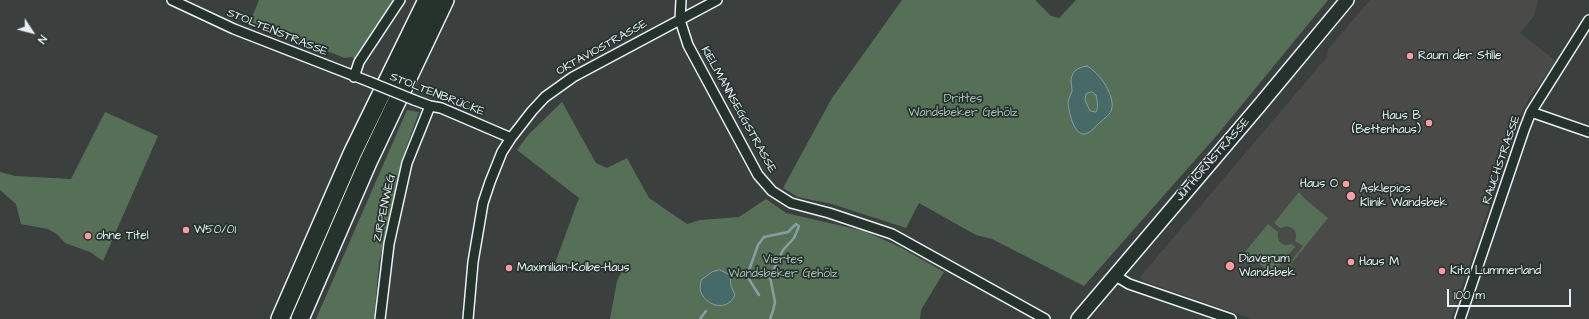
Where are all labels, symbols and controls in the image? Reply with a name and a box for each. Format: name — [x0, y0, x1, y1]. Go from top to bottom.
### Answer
street label: STOLTENSTRASSE — [224, 6, 330, 60]
north arrow — [12, 12, 52, 52]
street label: OKTAVIOSTRASSE — [554, 17, 650, 79]
text: N — [34, 32, 50, 47]
street label: KIELMANNSEGGSTRASSE — [697, 44, 779, 176]
place label: Raum der Stille — [1418, 49, 1502, 63]
marker: Raum der Stille — [1405, 51, 1415, 61]
street label: STOLTENBRÜCKE — [388, 70, 486, 120]
park label: Drittes Wandsbeker Gehölz — [908, 92, 1018, 120]
place label: Haus B (Bettenhaus) — [1352, 109, 1421, 137]
street label: RAUCHSTRASSE — [1480, 114, 1524, 206]
street label: JÜTHORNSTRASSE — [1173, 115, 1253, 205]
marker: Haus B (Bettenhaus) — [1424, 118, 1434, 128]
street label: ZIRPENWEG — [371, 173, 399, 243]
place label: Haus O — [1300, 177, 1338, 191]
marker: Haus O — [1341, 179, 1351, 189]
place label: Asklepios Klinik Wandsbek — [1360, 182, 1447, 210]
marker: Asklepios Klinik Wandsbek — [1345, 190, 1357, 202]
place label: W50/01 — [194, 223, 236, 237]
marker: W50/01 — [181, 225, 191, 235]
place label: ohne Titel — [96, 229, 149, 243]
marker: ohne Titel — [83, 231, 93, 241]
place label: Diaverum Wandsbek — [1239, 252, 1295, 280]
park label: Viertes Wandsbeker Gehölz — [728, 253, 838, 281]
place label: Haus M — [1359, 255, 1399, 269]
marker: Haus M — [1346, 257, 1356, 267]
marker: Diaverum Wandsbek — [1224, 260, 1236, 272]
place label: Maximilian-Kolbe-Haus — [517, 261, 630, 275]
marker: Maximilian-Kolbe-Haus — [504, 263, 514, 273]
place label: Kita Lummerland — [1450, 264, 1541, 278]
marker: Kita Lummerland — [1437, 266, 1447, 276]
scale bar — [1449, 281, 1573, 307]
text: 100 m — [1454, 287, 1485, 304]

